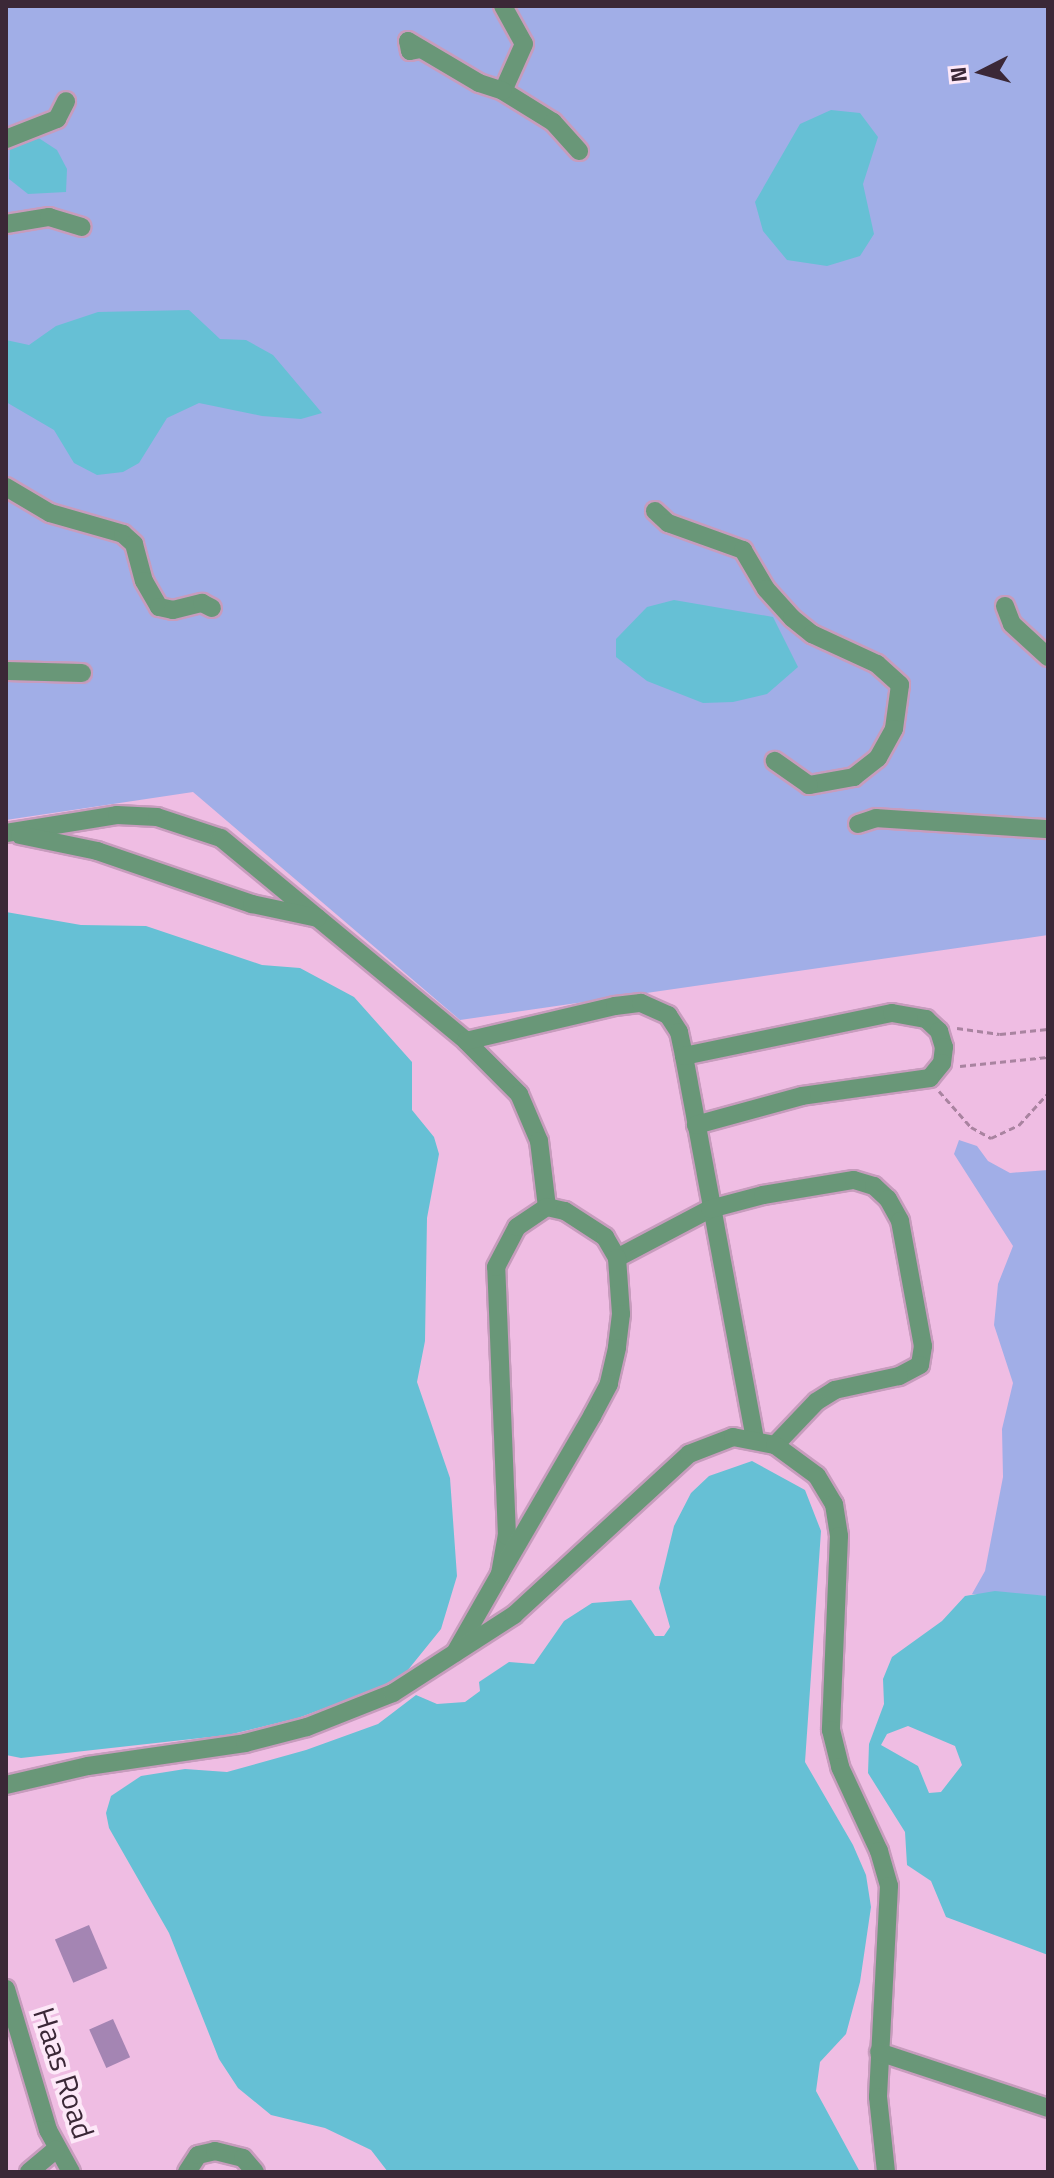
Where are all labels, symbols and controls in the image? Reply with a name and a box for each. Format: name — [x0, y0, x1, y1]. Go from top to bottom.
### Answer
north arrow — [942, 32, 1022, 112]
text: N — [940, 65, 976, 84]
street label: Haas Road — [26, 2003, 102, 2143]

